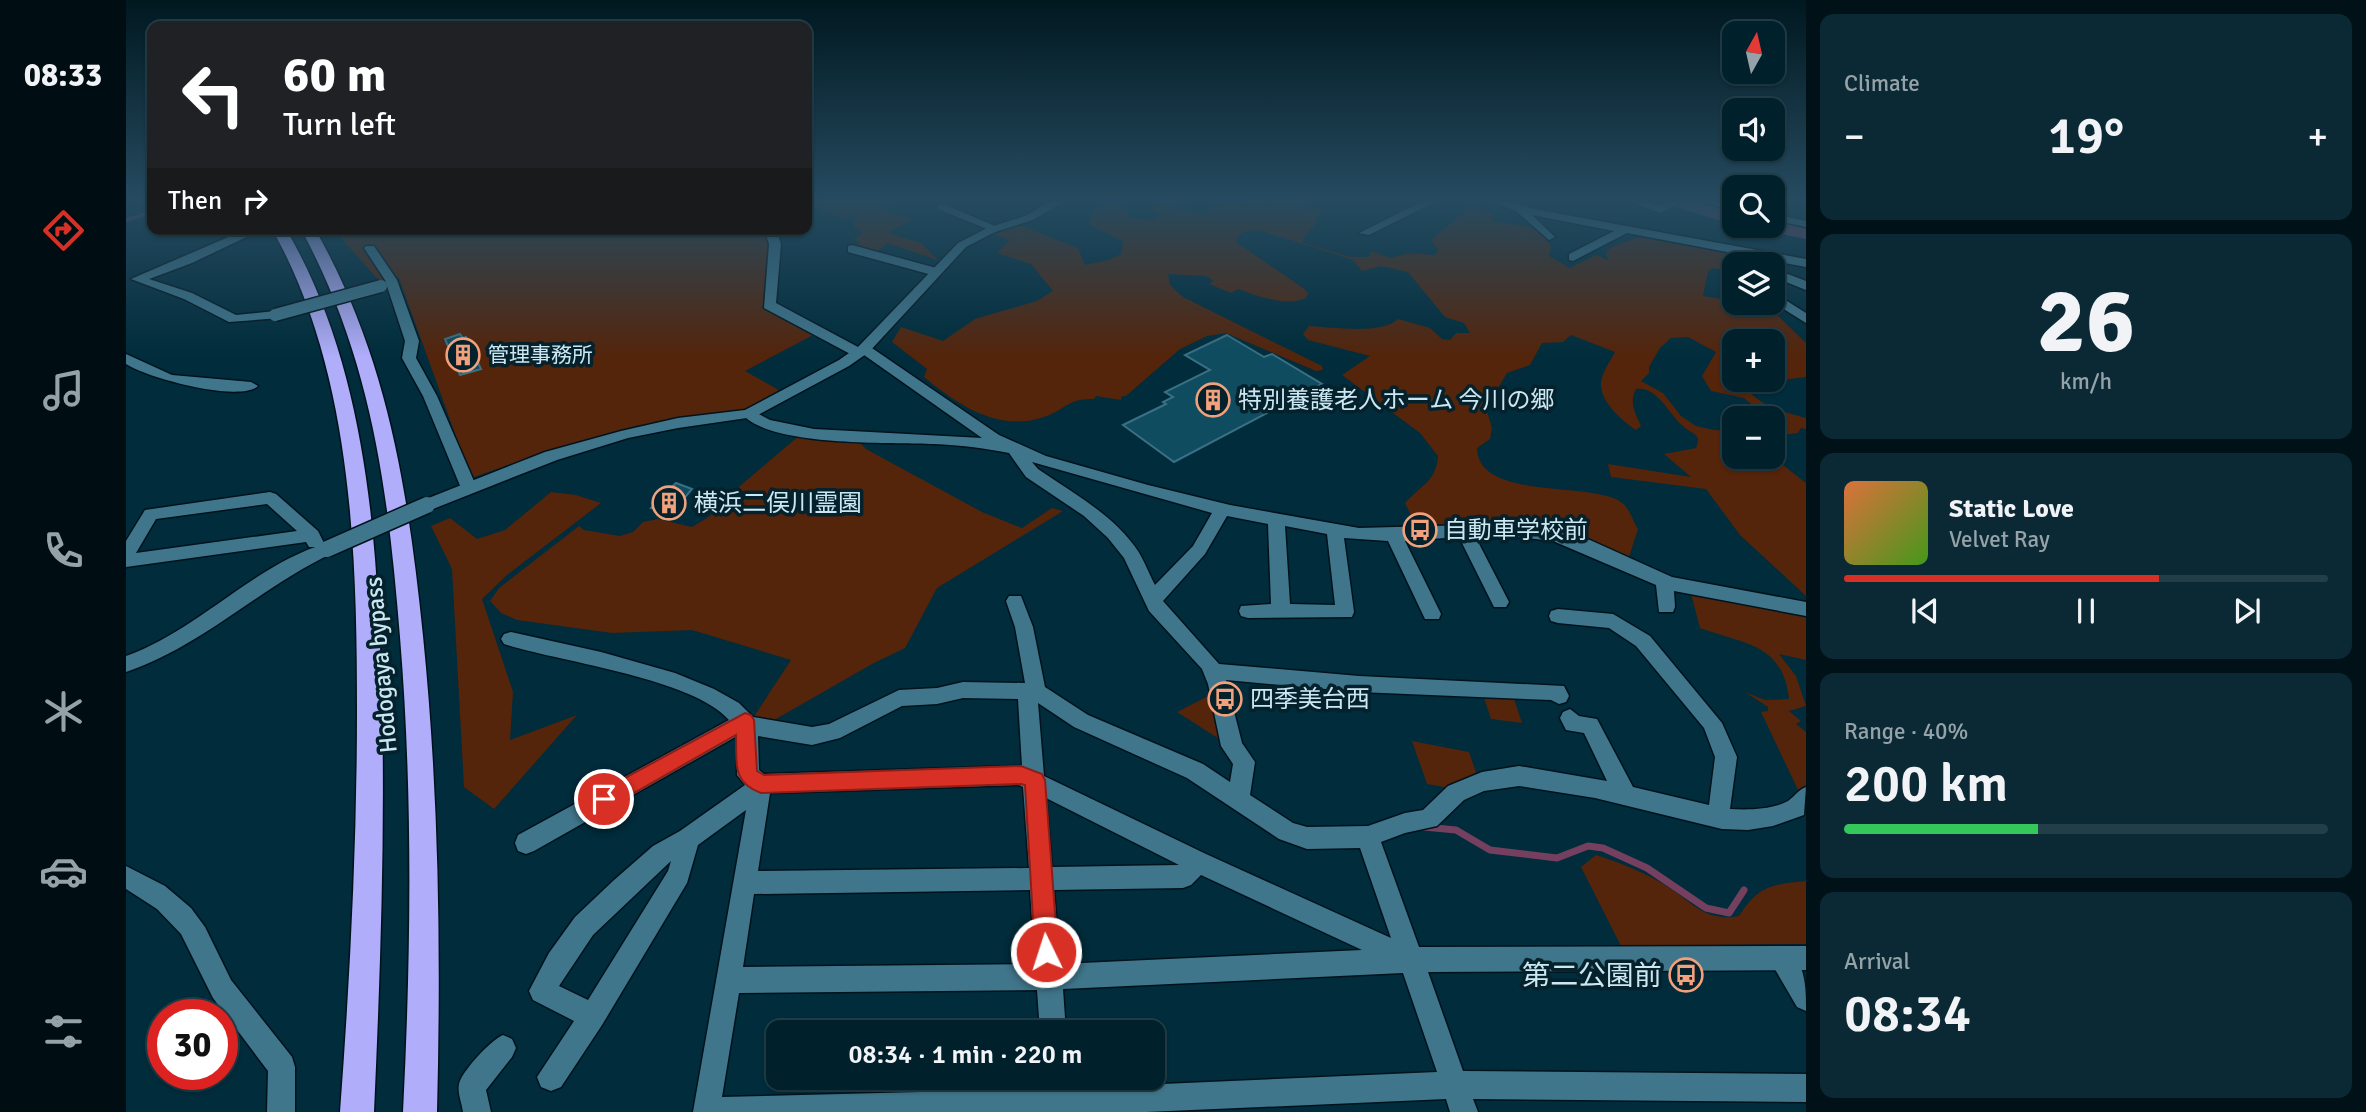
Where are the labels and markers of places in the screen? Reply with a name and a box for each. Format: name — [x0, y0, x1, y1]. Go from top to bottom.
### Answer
building icon: 管理事務所 — [444, 336, 482, 374]
place label: 管理事務所 — [488, 342, 593, 368]
building icon: 特別養護老人ホーム 今川の郷 — [1194, 381, 1232, 419]
place label: 特別養護老人ホーム 今川の郷 — [1238, 385, 1555, 415]
building icon: 横浜二俣川霊園 — [650, 484, 688, 522]
place label: 横浜二俣川霊園 — [694, 488, 862, 518]
bus stop icon: 自動車学校前 — [1401, 511, 1439, 549]
place label: 自動車学校前 — [1444, 515, 1588, 545]
bus stop icon: 四季美台西 — [1206, 680, 1244, 718]
place label: 四季美台西 — [1250, 684, 1370, 714]
pin — [574, 769, 634, 829]
bus stop icon: 第二公園前 — [1667, 956, 1705, 994]
place label: 第二公園前 — [1522, 959, 1662, 993]

